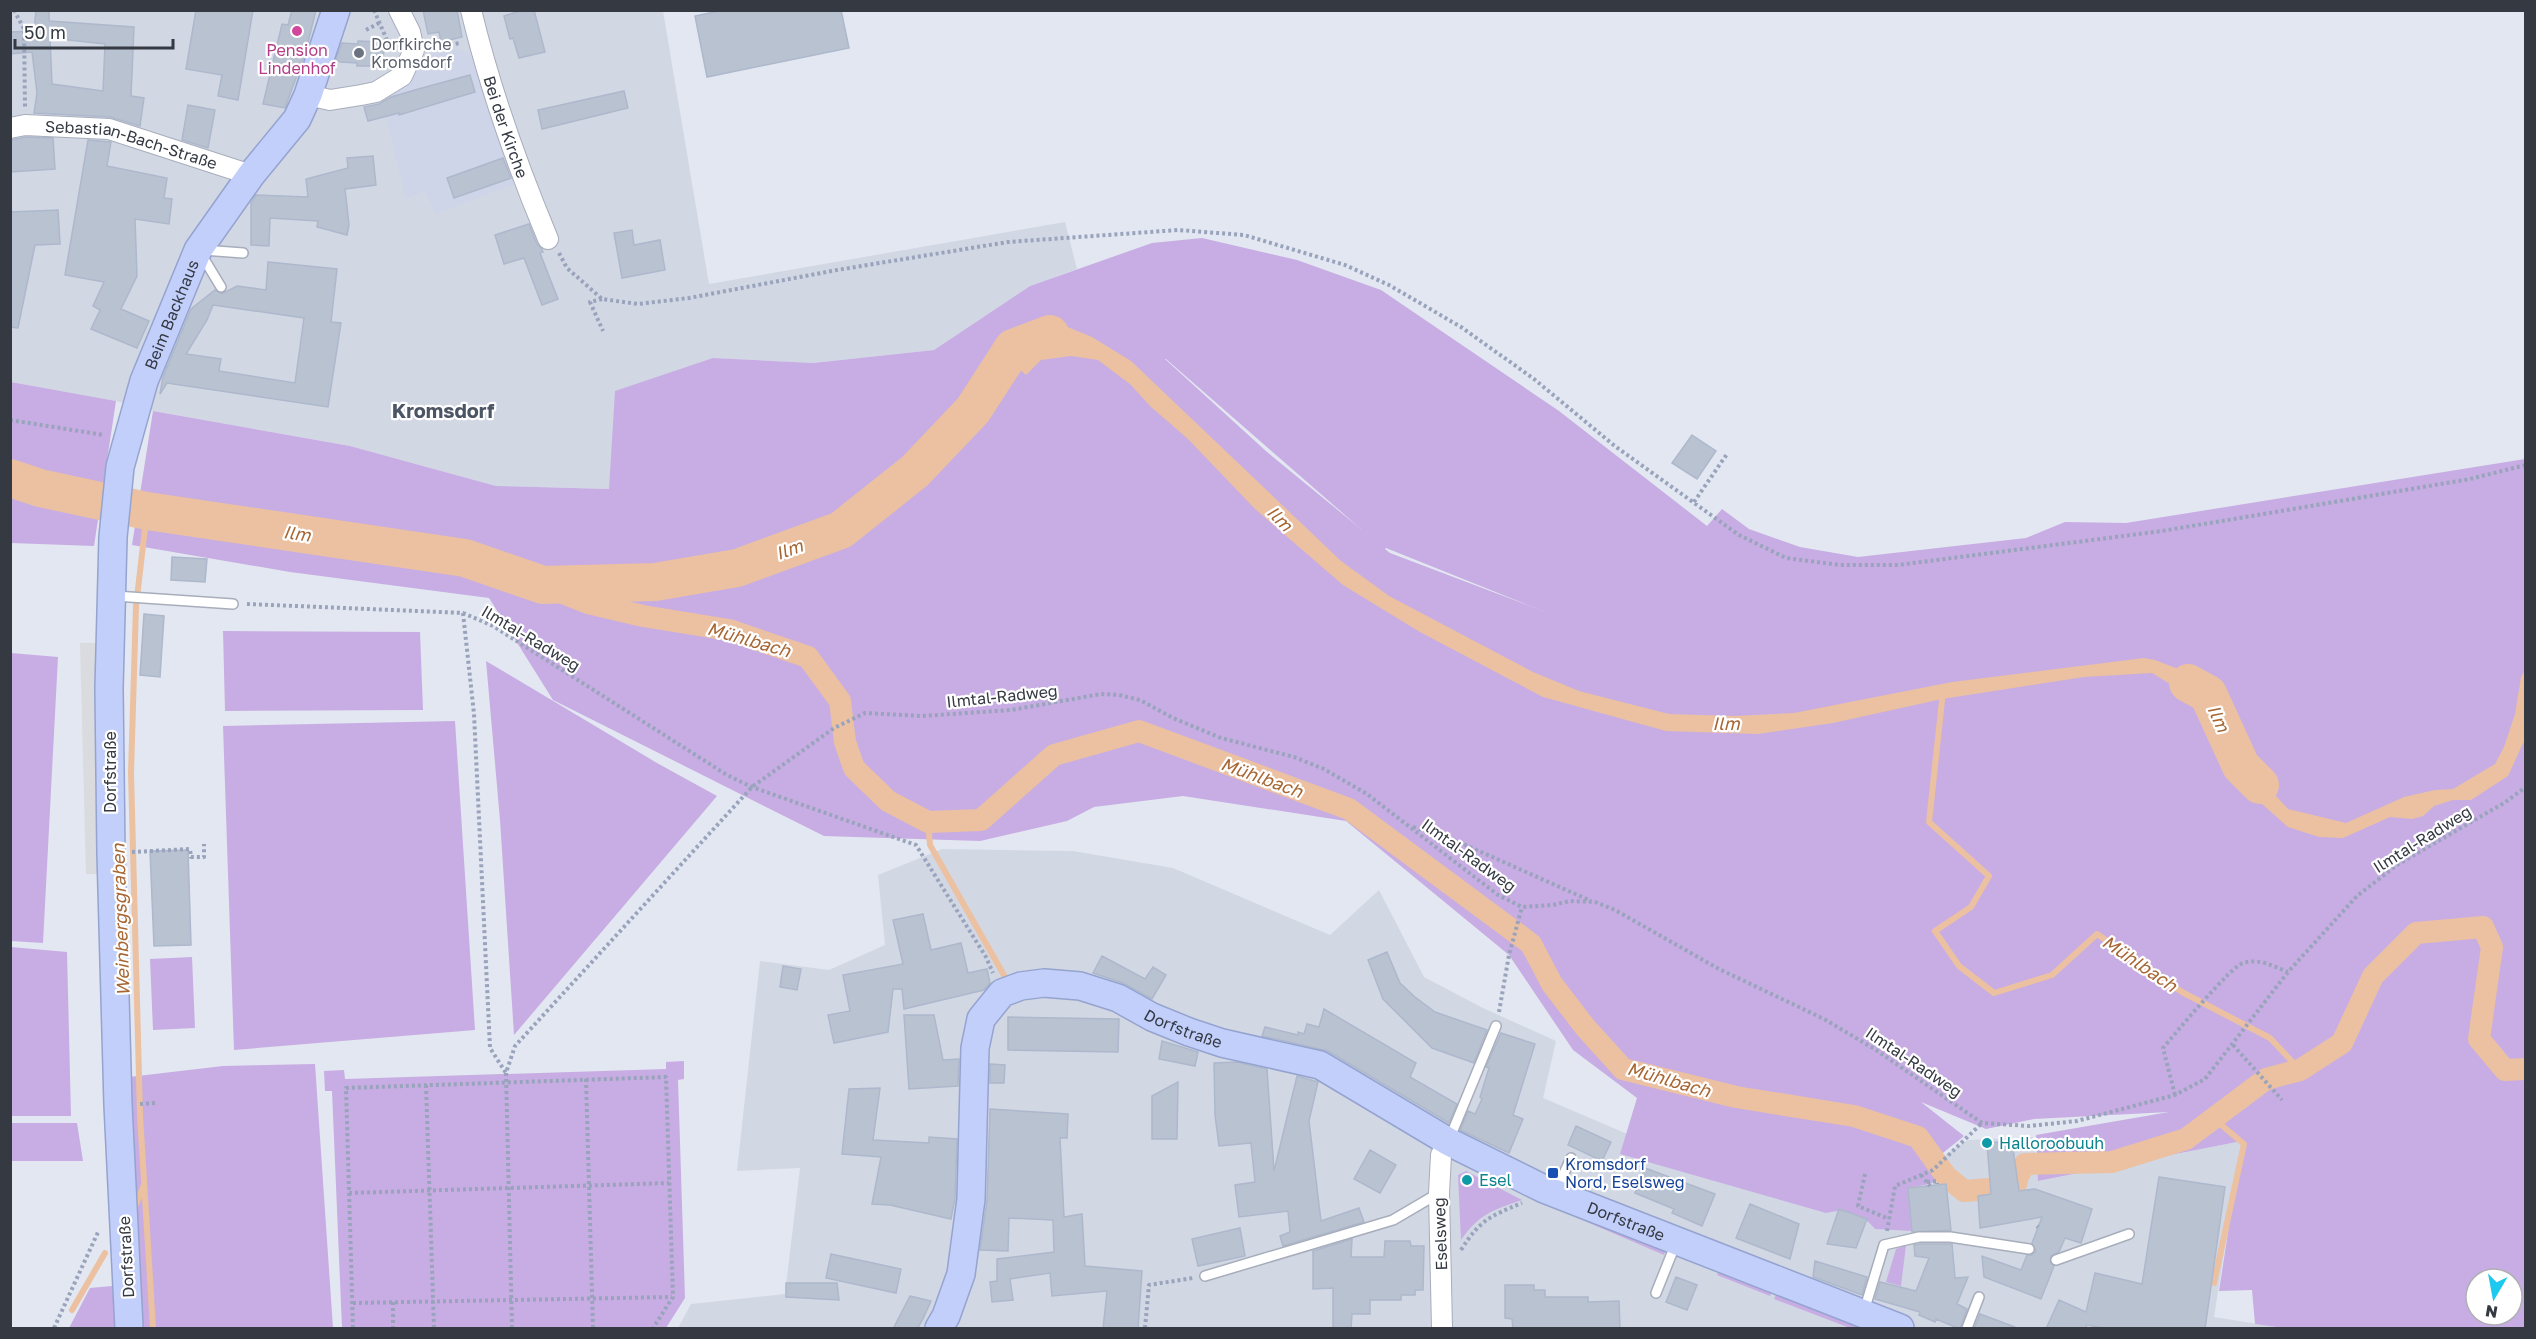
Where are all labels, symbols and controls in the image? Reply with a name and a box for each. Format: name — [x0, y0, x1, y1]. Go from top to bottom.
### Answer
scale bar — [15, 12, 172, 50]
text: 50 m — [24, 21, 66, 43]
marker: Pension Lindenhof — [290, 24, 304, 38]
place label: Dorfkirche Kromsdorf — [371, 34, 452, 72]
place label: Pension Lindenhof — [258, 40, 336, 78]
marker: Dorfkirche Kromsdorf — [352, 46, 366, 60]
street label: Bei der Kirche — [479, 73, 533, 181]
street label: Sebastian-Bach-Straße — [45, 116, 220, 173]
street label: Beim Backhaus — [140, 257, 203, 372]
district label: Kromsdorf — [392, 398, 495, 422]
water label: Ilm — [1263, 501, 1298, 536]
water label: Ilm — [282, 520, 313, 546]
water label: Ilm — [772, 534, 807, 564]
street label: Ilmtal-Radweg — [478, 601, 584, 675]
water label: Mühlbach — [705, 617, 794, 662]
street label: Ilmtal-Radweg — [945, 680, 1059, 712]
water label: Ilm — [2203, 701, 2235, 736]
water label: Ilm — [1712, 712, 1741, 734]
street label: Dorfstraße — [100, 731, 120, 813]
water label: Mühlbach — [1218, 752, 1307, 802]
street label: Ilmtal-Radweg — [2369, 801, 2475, 877]
street label: Ilmtal-Radweg — [1418, 814, 1520, 896]
water label: Weinbergsgraben — [106, 842, 134, 997]
water label: Mühlbach — [2098, 930, 2182, 996]
street label: Dorfstraße — [1141, 1005, 1225, 1052]
street label: Ilmtal-Radweg — [1862, 1022, 1966, 1102]
water label: Mühlbach — [1625, 1057, 1714, 1102]
place label: Halloroobuuh — [1999, 1133, 2104, 1153]
marker: Halloroobuuh — [1980, 1136, 1994, 1150]
place label: Kromsdorf Nord, Eselsweg — [1565, 1154, 1685, 1192]
marker: Kromsdorf Nord, Eselsweg — [1546, 1166, 1560, 1180]
place label: Esel — [1479, 1170, 1512, 1190]
marker: Esel — [1460, 1173, 1474, 1187]
street label: Eselsweg — [1429, 1197, 1451, 1271]
street label: Dorfstraße — [1584, 1197, 1668, 1245]
street label: Dorfstraße — [114, 1216, 138, 1298]
north arrow — [2464, 1267, 2524, 1327]
text: N — [2484, 1301, 2499, 1323]

